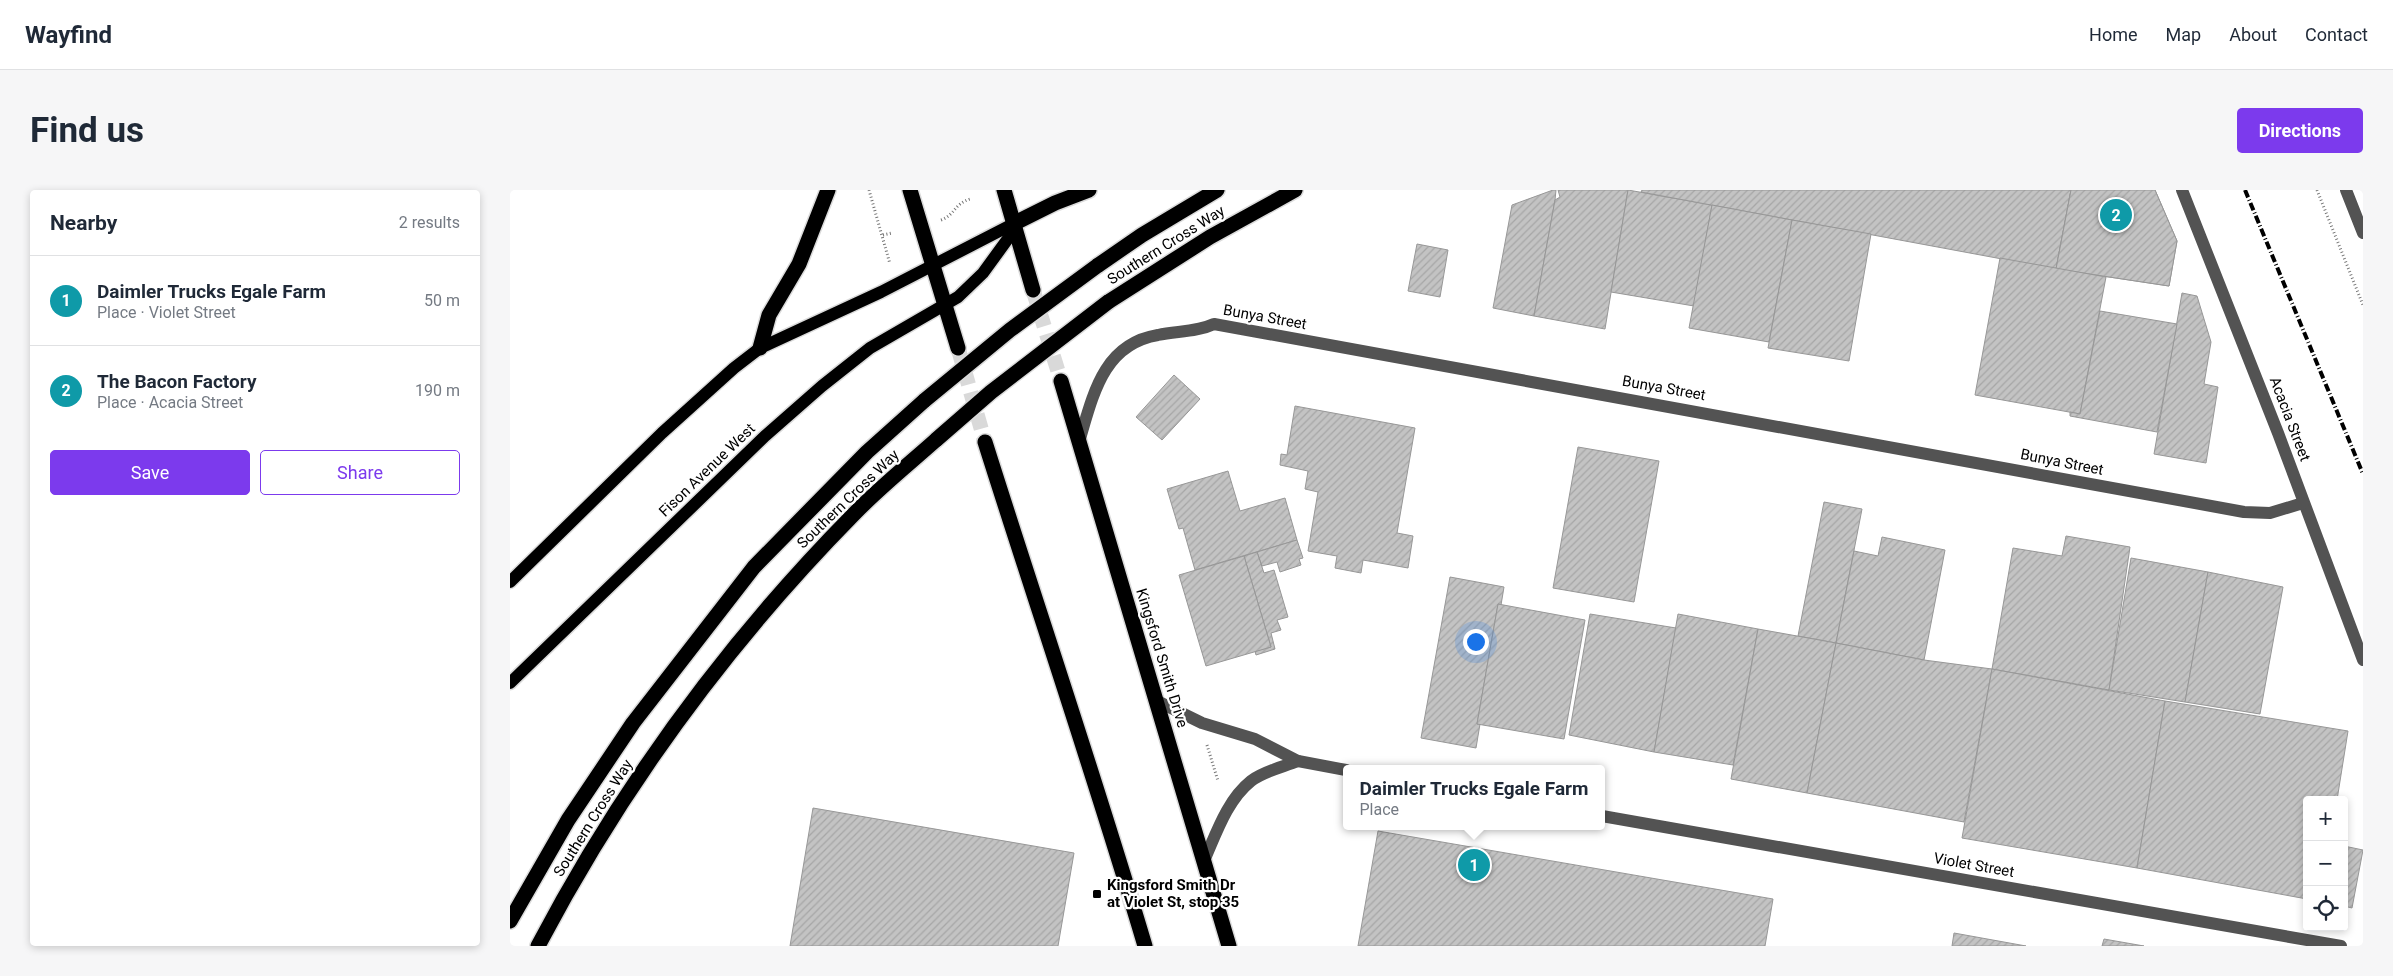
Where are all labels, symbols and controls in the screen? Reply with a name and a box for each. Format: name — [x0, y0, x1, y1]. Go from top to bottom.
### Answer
text: Wayfind — [25, 21, 112, 49]
text: Home — [2089, 24, 2138, 45]
text: Map — [2166, 24, 2201, 45]
text: About — [2229, 24, 2277, 45]
text: Contact — [2305, 24, 2368, 45]
button: Directions — [2237, 108, 2363, 153]
text: Find us — [30, 110, 144, 151]
pin: 2 — [2100, 196, 2132, 234]
street label: Southern Cross Way — [1104, 202, 1228, 288]
text: Nearby — [50, 211, 117, 235]
text: 2 results — [399, 213, 460, 232]
text: Daimler Trucks Egale Farm — [97, 280, 326, 303]
text: 1 — [61, 291, 71, 310]
text: 50 m — [424, 291, 460, 310]
street label: Bunya Street — [1222, 301, 1308, 333]
text: Place · Violet Street — [97, 303, 236, 322]
text: The Bacon Factory — [97, 370, 256, 393]
street label: Bunya Street — [1621, 372, 1707, 404]
street label: Acacia Street — [2266, 374, 2314, 464]
text: 2 — [61, 381, 71, 400]
text: 190 m — [415, 381, 460, 400]
text: Place · Acacia Street — [97, 393, 243, 412]
street label: Fison Avenue West — [655, 419, 759, 520]
street label: Bunya Street — [2019, 445, 2105, 479]
street label: Southern Cross Way — [793, 446, 903, 552]
button: Save — [50, 450, 250, 495]
button: Share — [260, 450, 460, 495]
street label: Kingsford Smith Drive — [1132, 586, 1192, 730]
your location — [1463, 629, 1489, 655]
street label: Southern Cross Way — [550, 756, 636, 880]
popup — [1343, 765, 1605, 830]
text: Daimler Trucks Egale Farm — [1360, 777, 1589, 800]
map controls — [2303, 796, 2348, 931]
button: + — [2303, 796, 2348, 841]
text: Place — [1360, 800, 1399, 819]
button: − — [2303, 841, 2348, 886]
pin: 1 — [1458, 846, 1490, 884]
street label: Violet Street — [1932, 849, 2016, 881]
place label: Kingsford Smith Dr at Violet St, stop 35 — [1107, 876, 1239, 911]
button: locate — [2303, 886, 2348, 931]
marker: Kingsford Smith Dr at Violet St, stop 35 — [1091, 888, 1103, 900]

